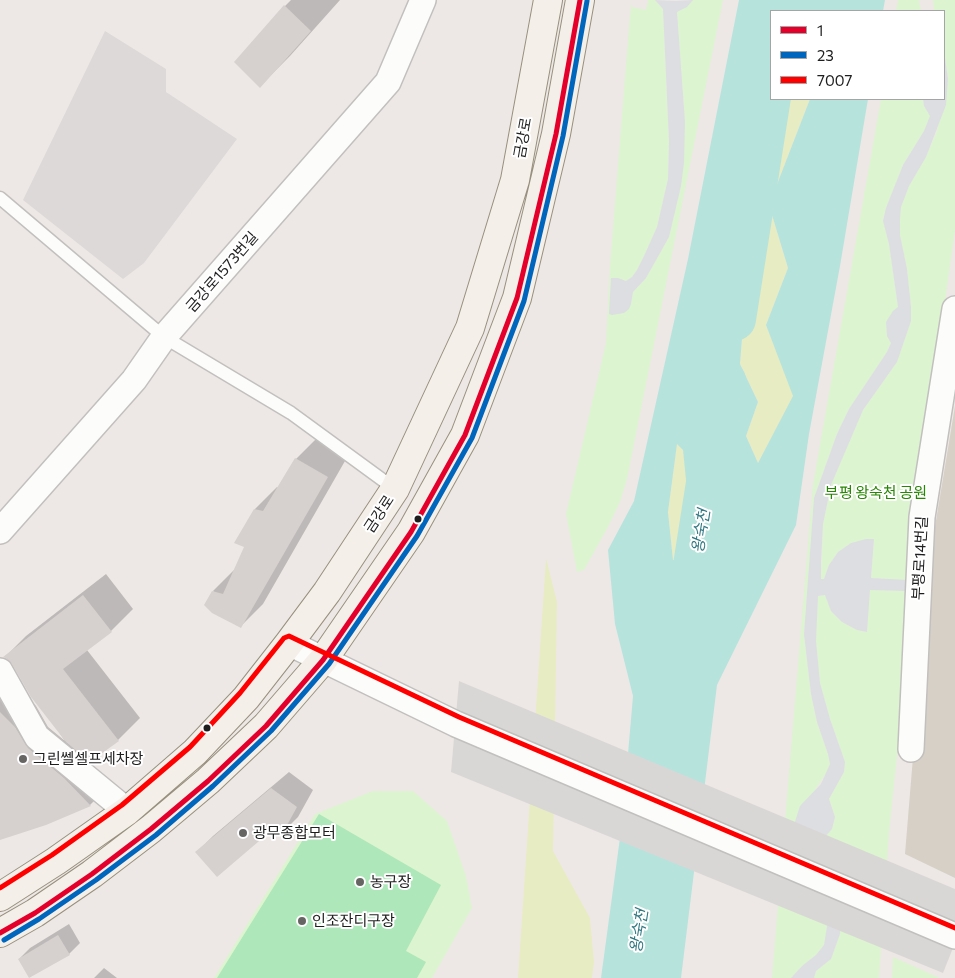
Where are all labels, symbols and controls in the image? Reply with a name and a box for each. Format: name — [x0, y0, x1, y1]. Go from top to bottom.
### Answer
legend — [770, 10, 945, 100]
text: 1 — [817, 21, 823, 39]
text: 23 — [817, 46, 834, 64]
text: 7007 — [817, 71, 852, 89]
street label: 금강로 — [511, 116, 535, 160]
street label: 금강로1573번길 — [182, 228, 262, 316]
park label: 부평 왕숙천 공원 — [825, 484, 927, 502]
street label: 금강로 — [360, 492, 398, 536]
water label: 왕숙천 — [688, 508, 714, 554]
unlabelled marker — [413, 514, 423, 524]
street label: 부평로14번길 — [909, 515, 931, 601]
unlabelled marker — [202, 723, 212, 733]
place label: 그린쎌셀프세차장 — [33, 750, 143, 768]
marker: 그린쎌셀프세차장 — [17, 753, 29, 765]
place label: 광무종합모터 — [253, 824, 336, 842]
marker: 광무종합모터 — [237, 827, 249, 839]
place label: 농구장 — [370, 873, 411, 891]
marker: 농구장 — [354, 876, 366, 888]
water label: 왕숙천 — [626, 908, 652, 954]
place label: 인조잔디구장 — [312, 912, 395, 930]
marker: 인조잔디구장 — [296, 915, 308, 927]

